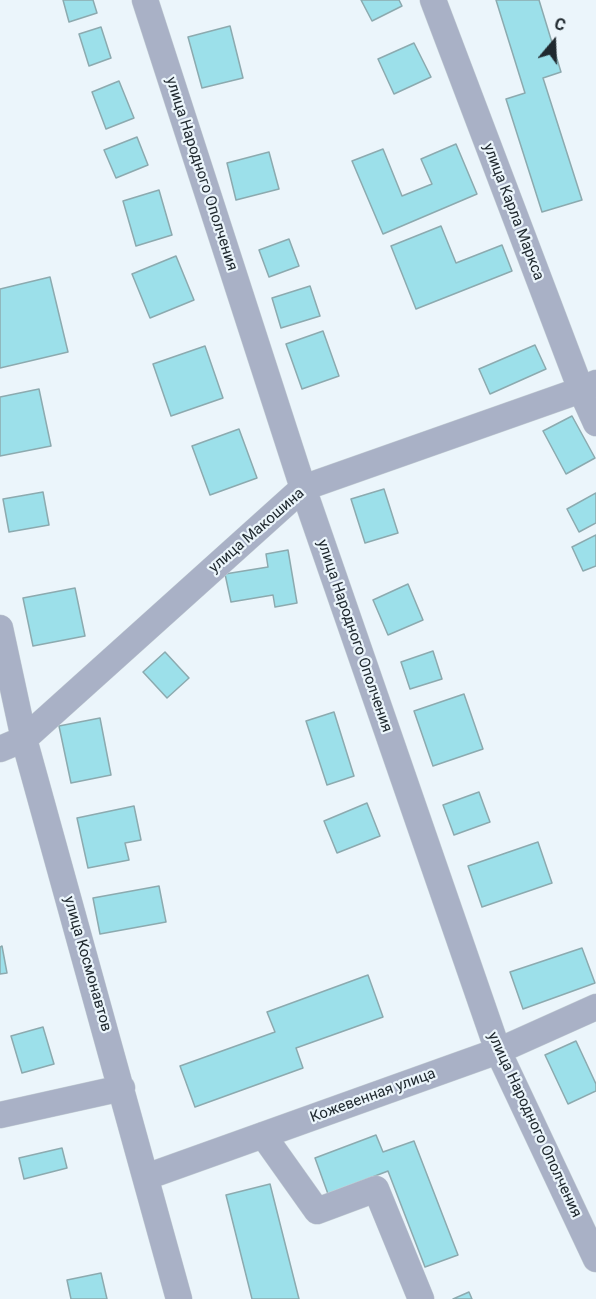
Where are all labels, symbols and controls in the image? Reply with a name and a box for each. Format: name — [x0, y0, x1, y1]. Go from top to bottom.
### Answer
north arrow — [524, 12, 584, 72]
text: С — [552, 14, 568, 35]
street label: улица Народного Ополчения — [161, 75, 241, 273]
street label: улица Карла Маркса — [479, 141, 547, 283]
street label: улица Макошина — [206, 485, 308, 577]
street label: улица Народного Ополчения — [313, 537, 395, 735]
street label: улица Космонавтов — [59, 894, 115, 1034]
street label: улица Народного Ополчения — [483, 1029, 585, 1221]
street label: Кожевенная улица — [308, 1065, 438, 1127]

